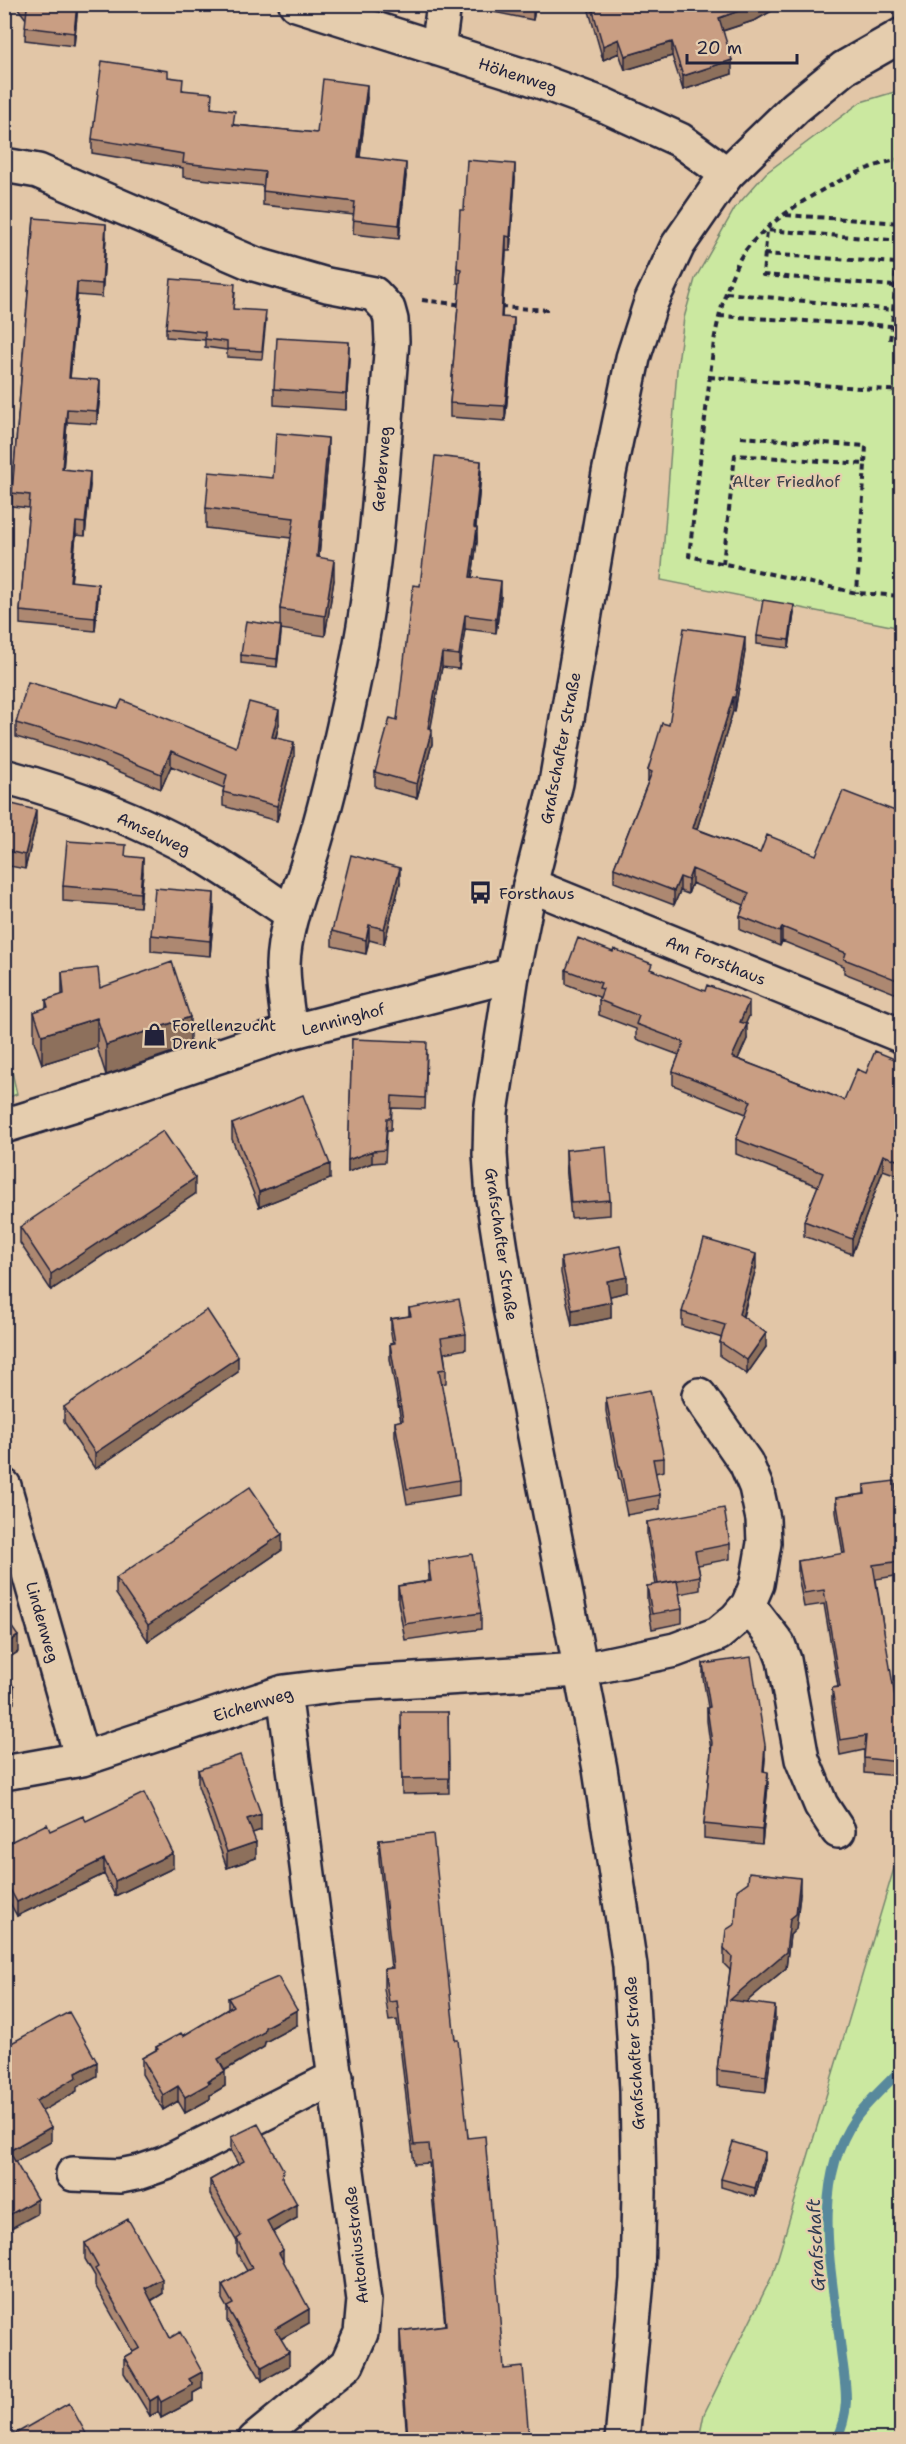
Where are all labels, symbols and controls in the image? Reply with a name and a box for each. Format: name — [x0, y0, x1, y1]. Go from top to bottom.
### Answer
scale bar — [687, 27, 796, 65]
text: 20 m — [696, 36, 742, 60]
street label: Höhenweg — [476, 53, 560, 98]
street label: Gerberweg — [367, 425, 396, 513]
park label: Alter Friedhof — [732, 471, 841, 492]
street label: Grafschafter Straße — [535, 670, 586, 826]
street label: Amselweg — [114, 807, 194, 860]
bus stop icon: Forsthaus — [468, 880, 494, 906]
place label: Forsthaus — [499, 883, 575, 904]
street label: Am Forsthaus — [663, 931, 769, 990]
street label: Lenninghof — [299, 998, 388, 1041]
place label: Forellenzucht Drenk — [172, 1015, 276, 1054]
shop icon: Forellenzucht Drenk — [141, 1021, 167, 1047]
street label: Grafschafter Straße — [480, 1166, 523, 1322]
street label: Lindenweg — [21, 1579, 64, 1665]
street label: Eichenweg — [211, 1682, 296, 1727]
street label: Grafschafter Straße — [620, 1975, 649, 2131]
street label: Antoniusstraße — [340, 2185, 373, 2305]
water label: Grafschaft — [802, 2198, 830, 2292]

